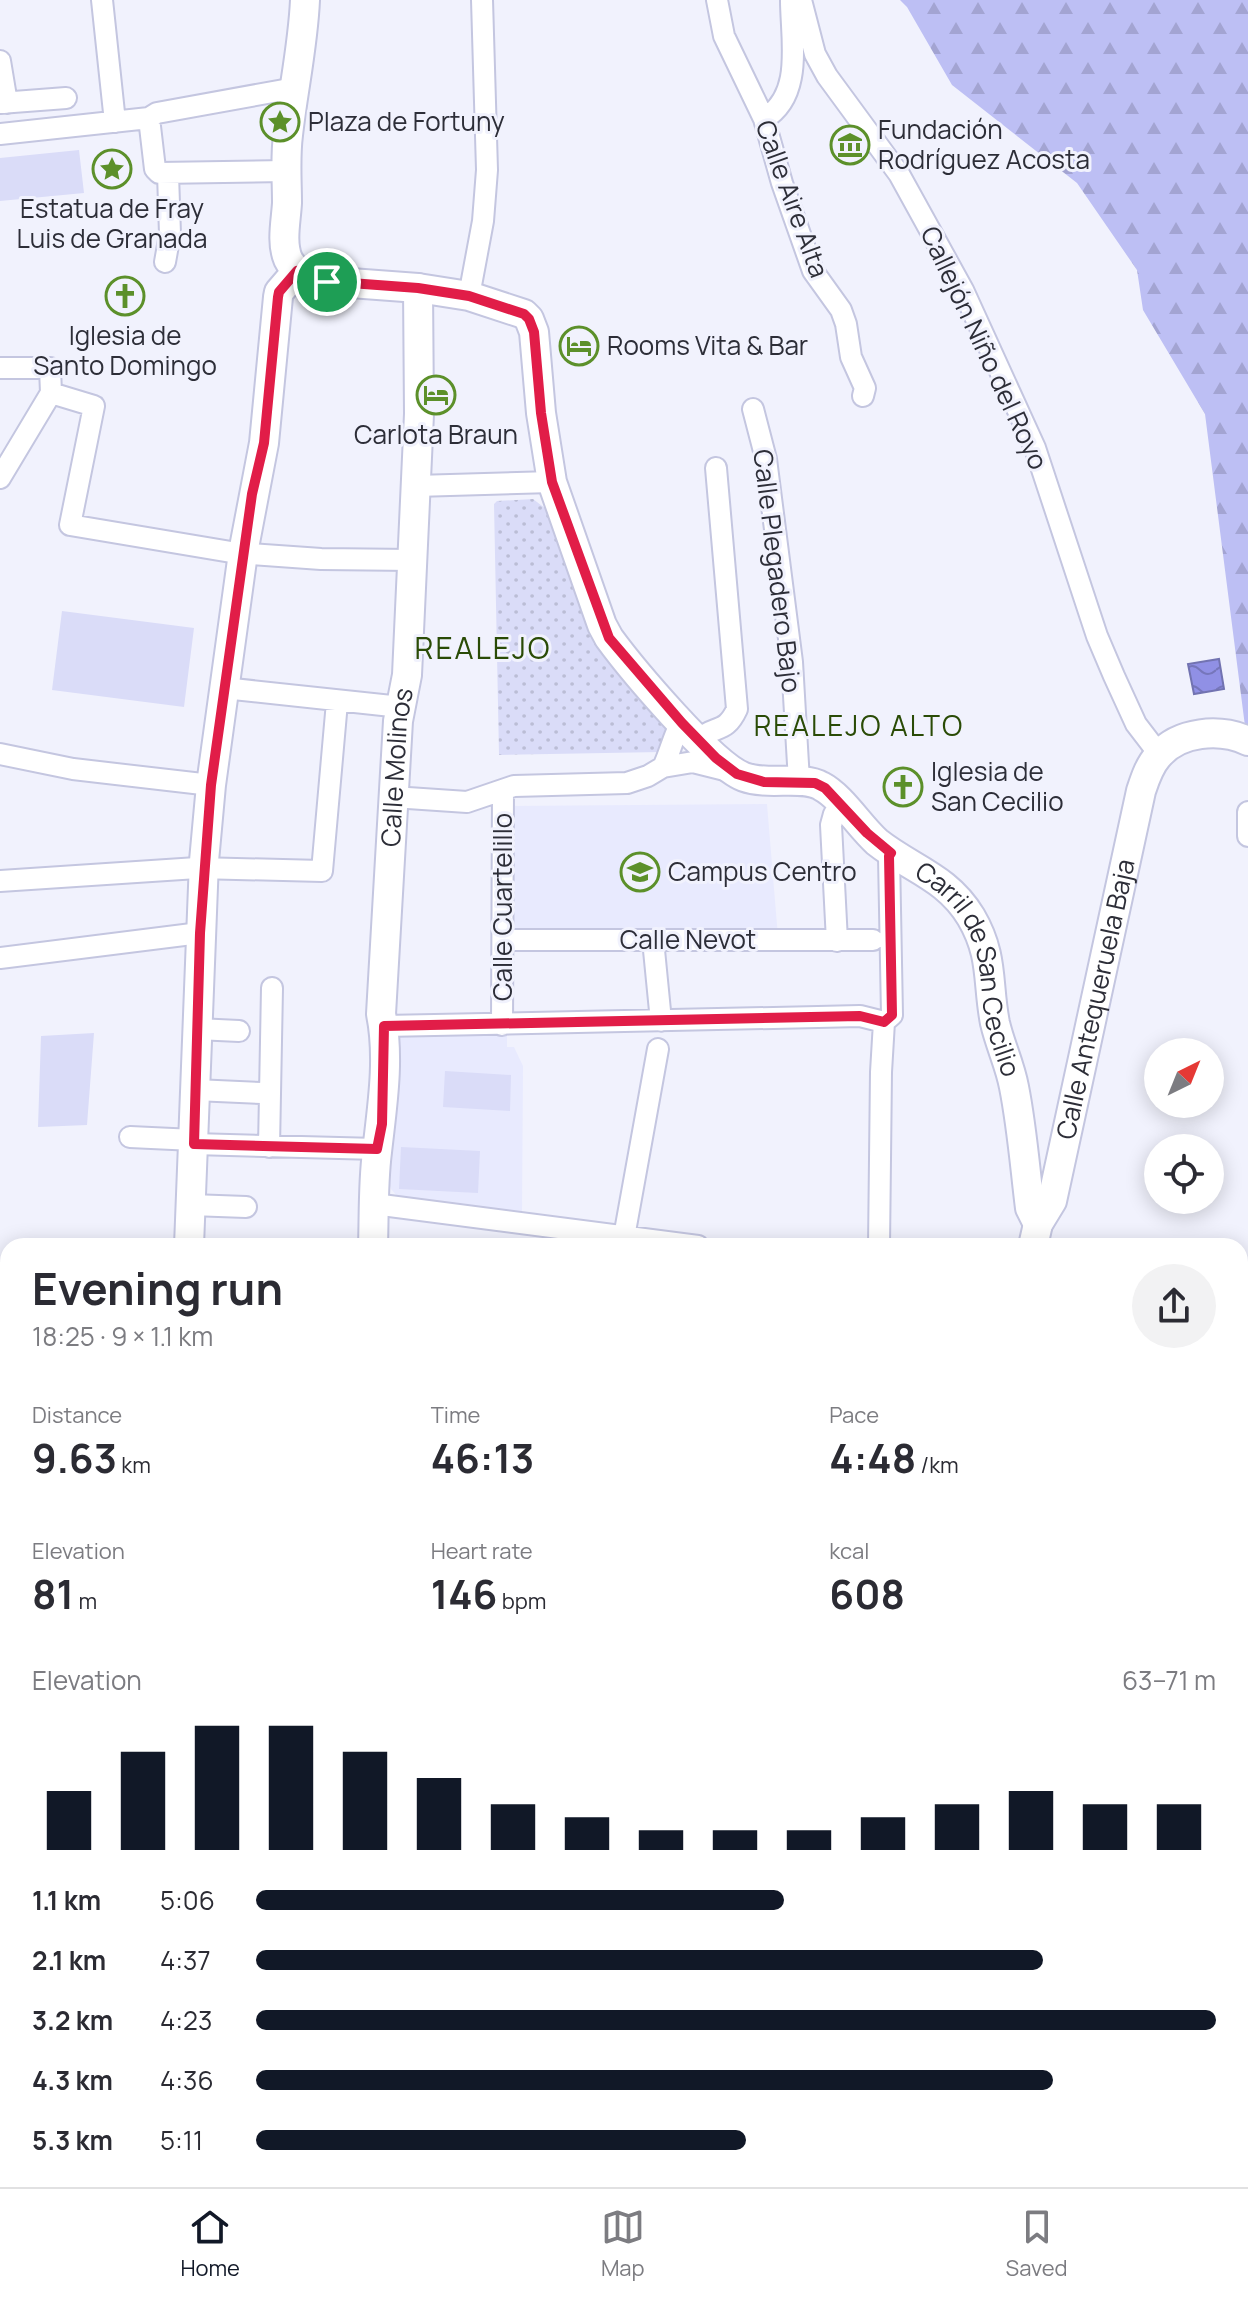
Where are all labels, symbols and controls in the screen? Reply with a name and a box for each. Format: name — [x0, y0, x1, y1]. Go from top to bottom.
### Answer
place icon: Plaza de Fortuny — [259, 101, 301, 143]
place label: Plaza de Fortuny — [308, 103, 505, 139]
place label: Fundación Rodríguez Acosta — [878, 111, 1090, 177]
street label: Calle Aire Alta — [748, 115, 838, 282]
museum icon: Fundación Rodríguez Acosta — [829, 124, 871, 166]
place icon: Estatua de Fray Luis de Granada — [91, 148, 133, 190]
place label: Estatua de Fray Luis de Granada — [17, 190, 207, 256]
street label: Callejón Niño del Royo — [913, 220, 1057, 475]
pin — [293, 248, 361, 316]
icon: arrive — [305, 260, 349, 304]
church icon: Iglesia de Santo Domingo — [104, 275, 146, 317]
place label: Iglesia de Santo Domingo — [33, 317, 217, 383]
hotel icon: Rooms Vita & Bar — [558, 325, 600, 367]
place label: Rooms Vita & Bar — [607, 327, 808, 363]
hotel icon: Carlota Braun — [415, 374, 457, 416]
place label: Carlota Braun — [354, 416, 518, 452]
street label: Calle Plegadero Bajo — [745, 447, 811, 695]
district label: REALEJO — [414, 627, 552, 668]
street label: Calle Molinos — [372, 685, 421, 848]
district label: REALEJO ALTO — [754, 706, 964, 744]
place label: Iglesia de San Cecilio — [931, 753, 1064, 819]
church icon: Iglesia de San Cecilio — [882, 766, 924, 808]
street label: Calle Cuartelillo — [484, 813, 520, 1001]
school or university icon: Campus Centro — [619, 851, 661, 893]
street label: Carril de San Cecilio — [909, 852, 1030, 1081]
place label: Campus Centro — [668, 853, 857, 889]
street label: Calle Antequeruela Baja — [1047, 855, 1143, 1142]
street label: Calle Nevot — [620, 921, 756, 957]
north arrow — [1144, 1038, 1224, 1118]
map controls — [1144, 1038, 1224, 1214]
button: locate — [1144, 1134, 1224, 1214]
text: Evening run — [32, 1258, 283, 1318]
button: share — [1132, 1264, 1216, 1348]
text: 18:25 · 9 × 1.1 km — [32, 1318, 213, 1354]
text: Distance — [32, 1400, 122, 1430]
text: Time — [431, 1400, 480, 1430]
text: Pace — [829, 1400, 879, 1430]
text: 9.63 — [32, 1430, 117, 1485]
text: 46:13 — [431, 1430, 534, 1485]
text: 4:48 — [829, 1430, 916, 1485]
text: km — [117, 1450, 151, 1480]
text: /km — [916, 1450, 959, 1480]
text: Elevation — [32, 1536, 125, 1566]
text: Heart rate — [431, 1536, 533, 1566]
text: kcal — [829, 1536, 869, 1566]
text: 81 — [32, 1566, 74, 1621]
text: 146 — [431, 1566, 497, 1621]
text: 608 — [829, 1566, 905, 1621]
text: m — [74, 1586, 97, 1616]
text: bpm — [497, 1586, 547, 1616]
text: Elevation — [32, 1662, 142, 1698]
text: 63–71 m — [1122, 1662, 1216, 1698]
text: 1.1 km — [32, 1882, 101, 1918]
text: 5:06 — [160, 1882, 215, 1918]
text: 2.1 km — [32, 1942, 106, 1978]
text: 4:37 — [160, 1942, 211, 1978]
text: 3.2 km — [32, 2002, 113, 2038]
text: 4:23 — [160, 2002, 212, 2038]
text: 4.3 km — [32, 2062, 113, 2098]
text: 4:36 — [160, 2062, 214, 2098]
text: 5.3 km — [32, 2122, 113, 2158]
text: 5:11 — [160, 2122, 203, 2158]
tab: Home — [180, 2205, 240, 2283]
tab: Map — [601, 2205, 645, 2283]
tab: Saved — [1006, 2205, 1068, 2283]

